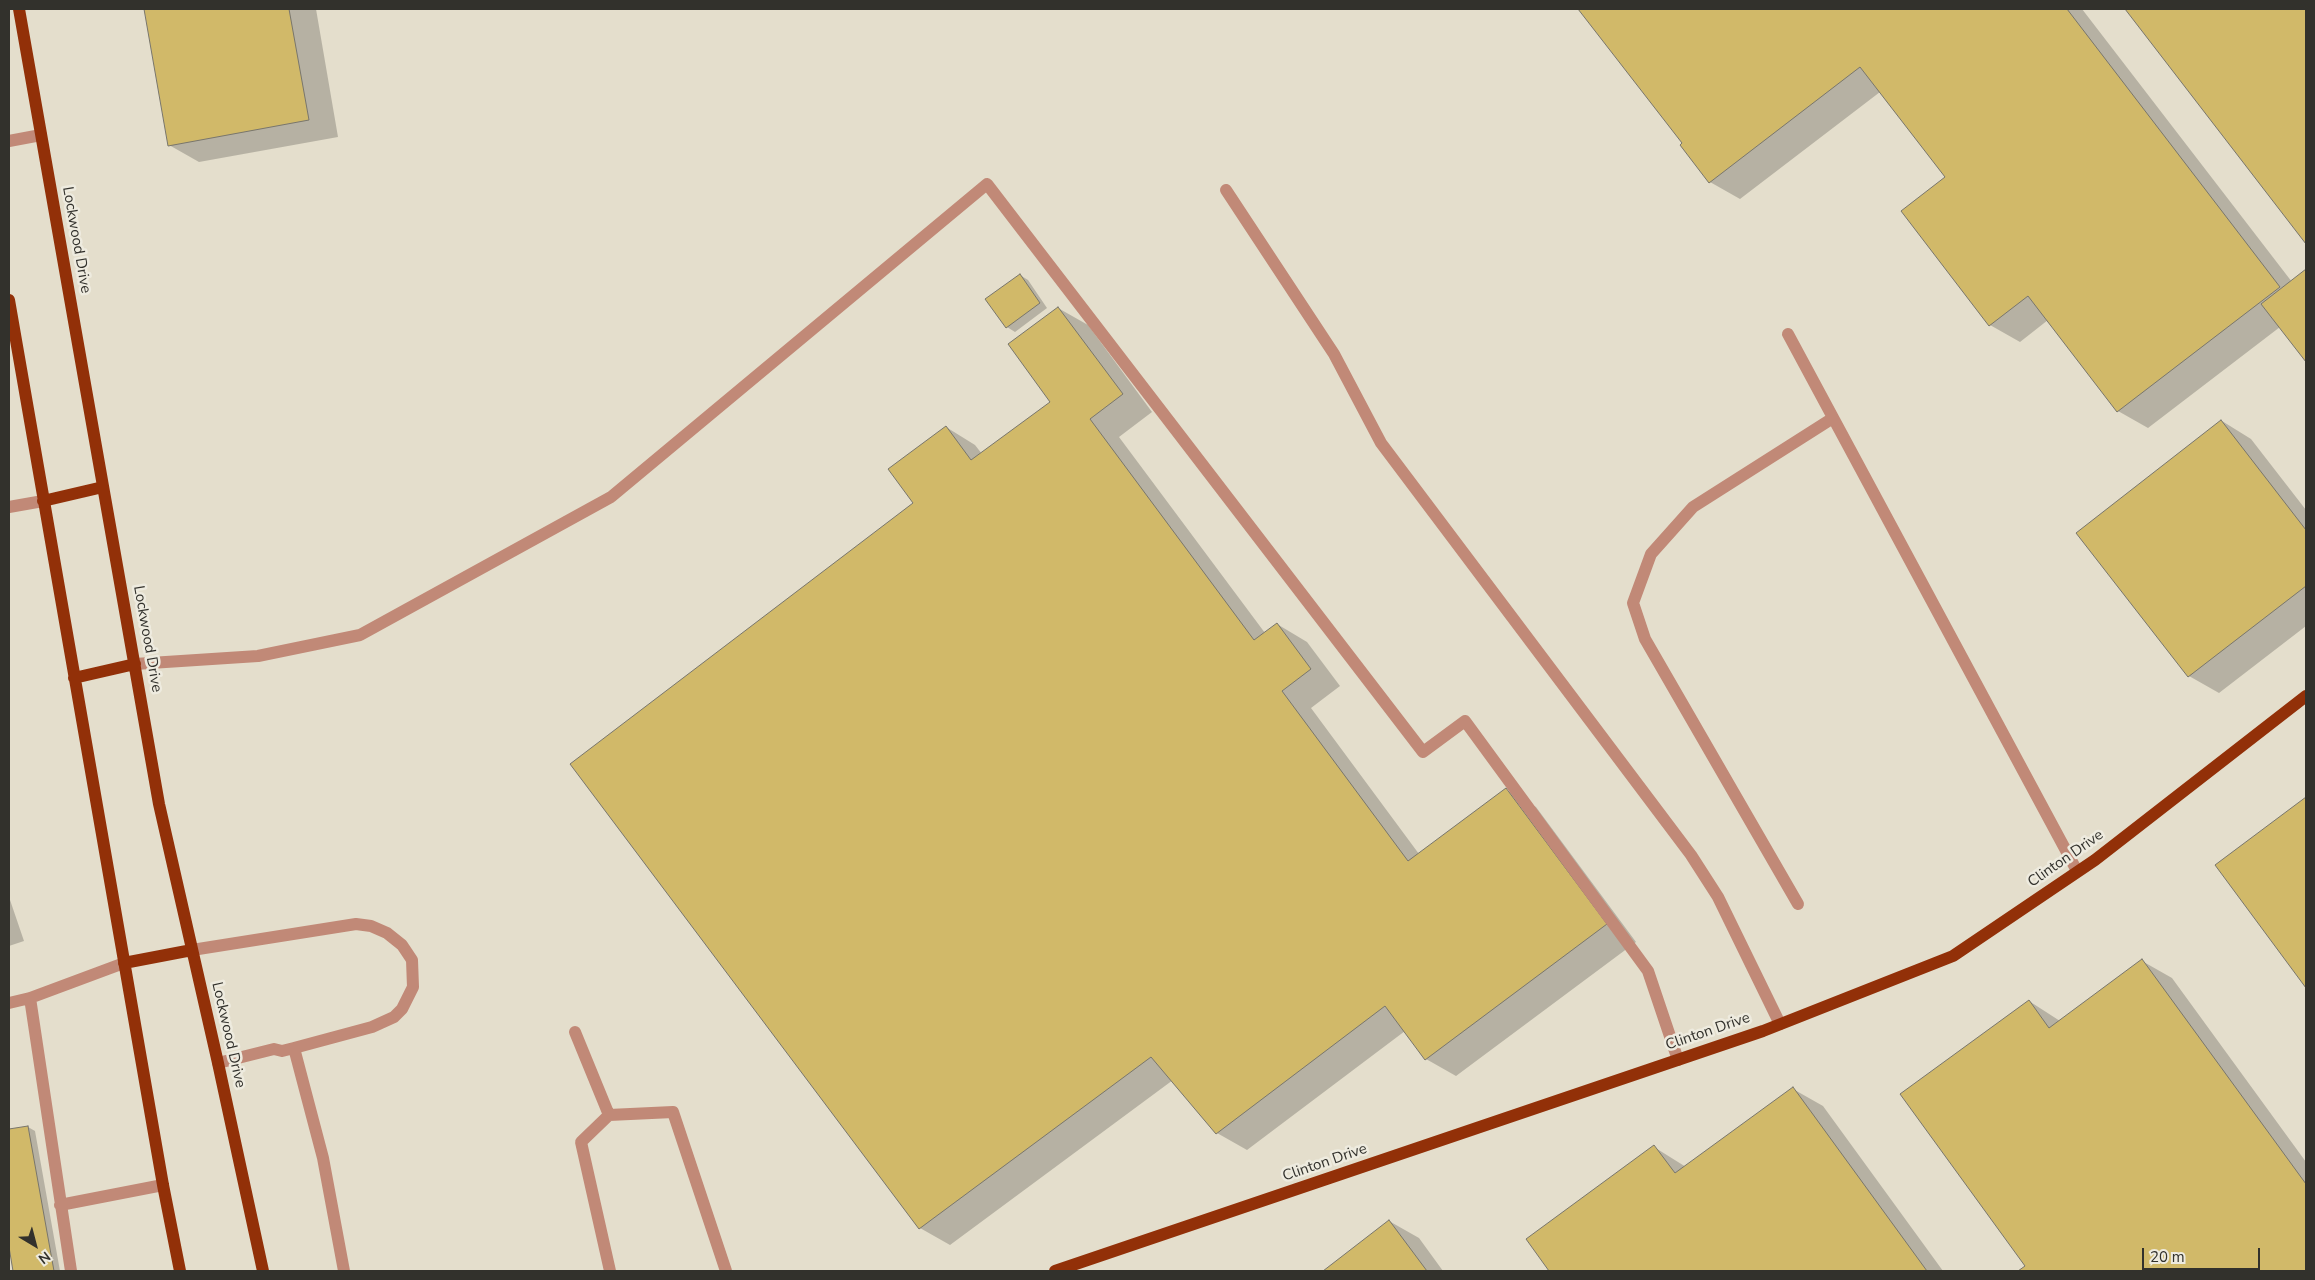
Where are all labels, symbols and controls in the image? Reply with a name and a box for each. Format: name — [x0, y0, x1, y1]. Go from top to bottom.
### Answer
street label: Lockwood Drive — [58, 185, 94, 295]
street label: Lockwood Drive — [129, 584, 165, 694]
street label: Clinton Drive — [2025, 826, 2107, 892]
street label: Lockwood Drive — [207, 980, 249, 1090]
street label: Clinton Drive — [1663, 1009, 1753, 1055]
street label: Clinton Drive — [1280, 1140, 1370, 1186]
north arrow — [10, 1220, 60, 1270]
scale bar — [2145, 1238, 2262, 1270]
text: N — [34, 1247, 54, 1268]
text: 20 m — [2150, 1247, 2185, 1267]

